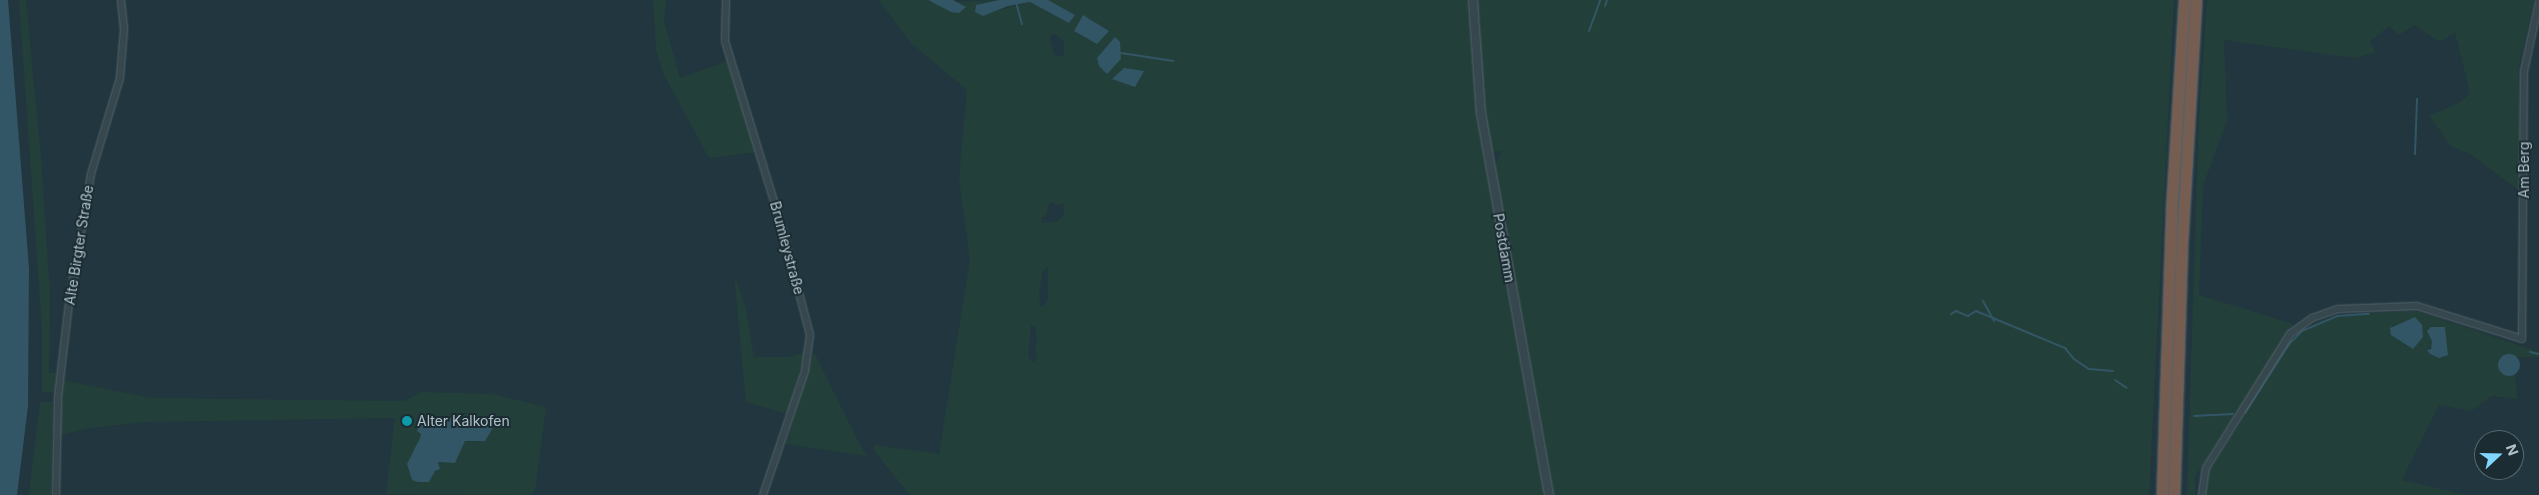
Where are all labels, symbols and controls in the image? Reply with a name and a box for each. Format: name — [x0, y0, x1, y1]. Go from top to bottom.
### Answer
street label: Am Berg — [2516, 142, 2532, 198]
street label: Alte Birgter Straße — [61, 184, 97, 306]
street label: Brumleystraße — [766, 199, 808, 297]
street label: Postdamm — [1490, 212, 1518, 284]
place label: Alter Kalkofen — [417, 413, 510, 429]
marker: Alter Kalkofen — [401, 415, 413, 427]
north arrow — [2474, 430, 2524, 480]
text: N — [2503, 442, 2522, 458]

